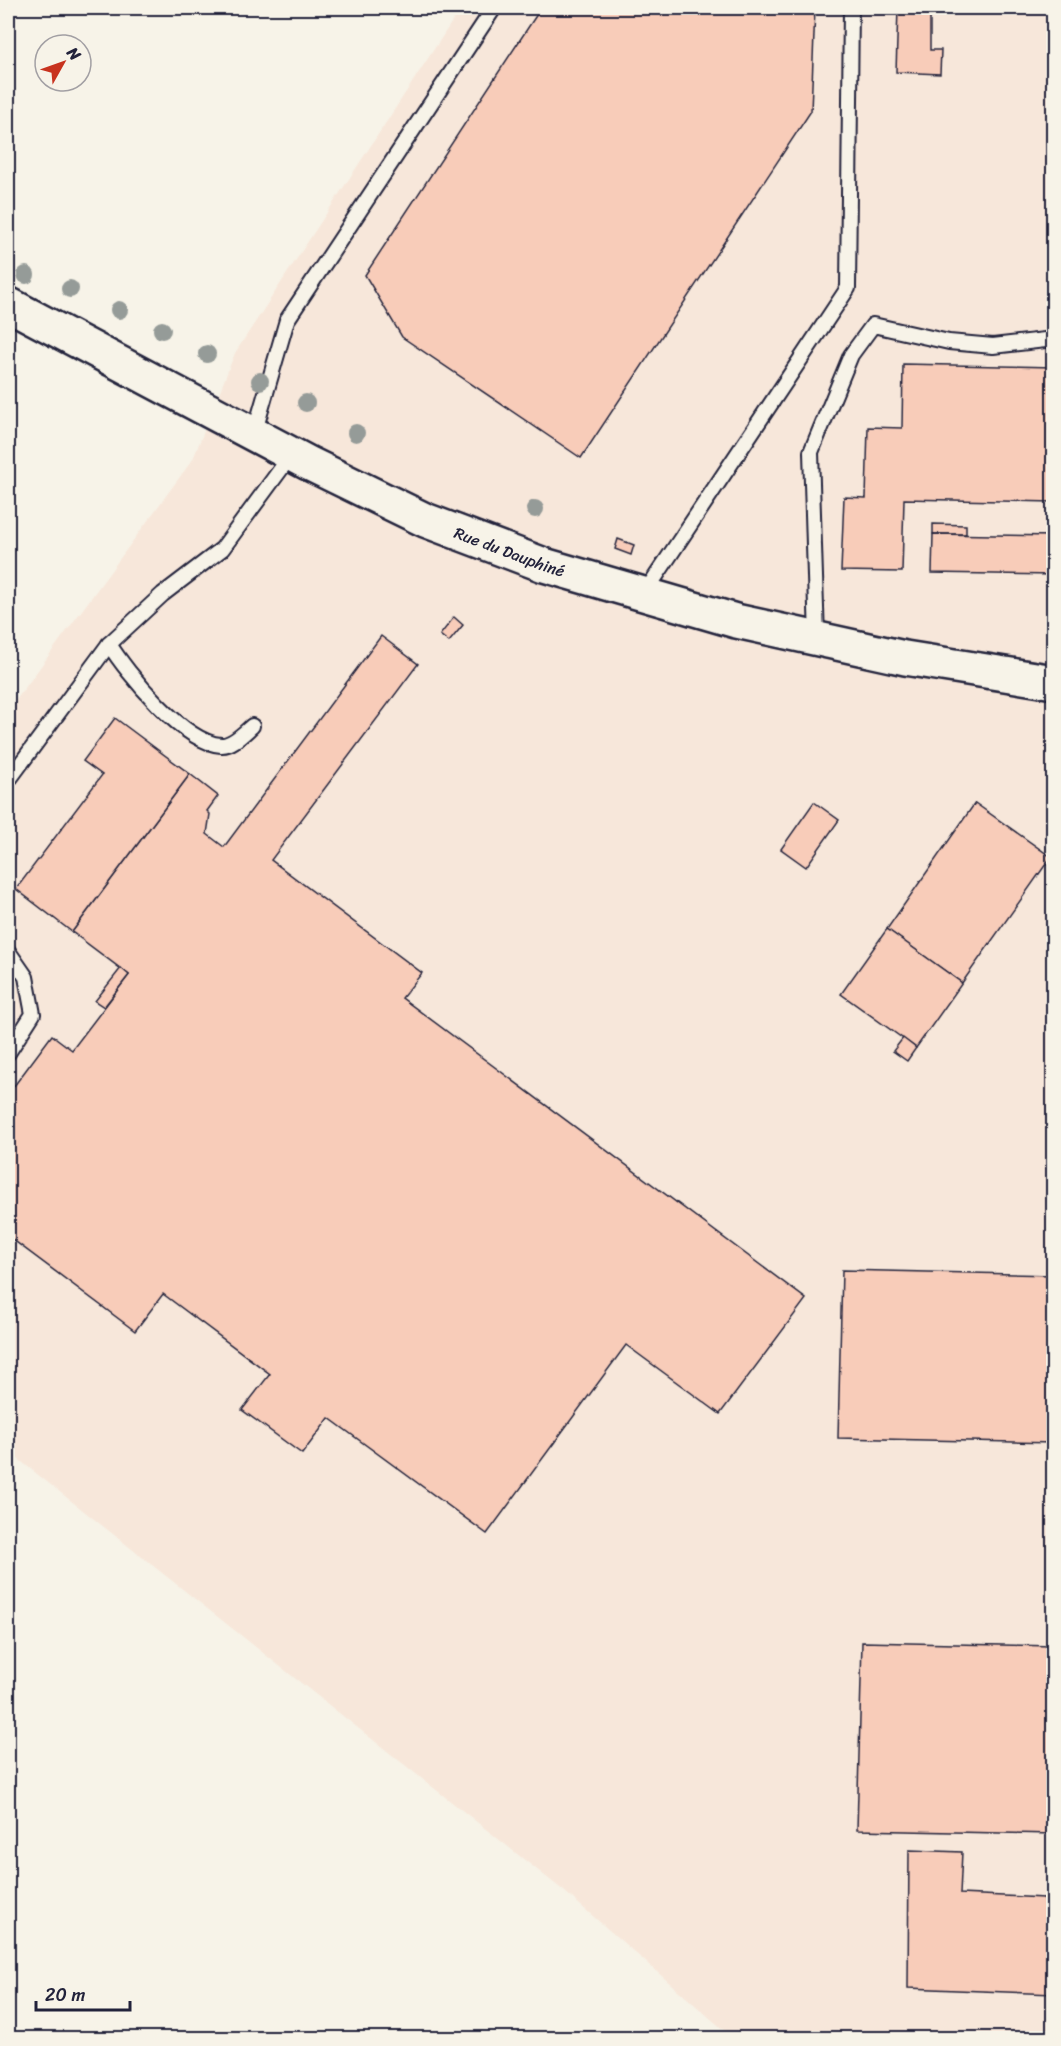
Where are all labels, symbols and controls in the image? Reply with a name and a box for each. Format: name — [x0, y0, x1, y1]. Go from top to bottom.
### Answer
north arrow — [33, 33, 93, 93]
text: N — [59, 39, 89, 68]
street label: Rue du Dauphiné — [450, 518, 568, 585]
scale bar — [36, 1974, 130, 2012]
text: 20 m — [45, 1979, 85, 2011]

